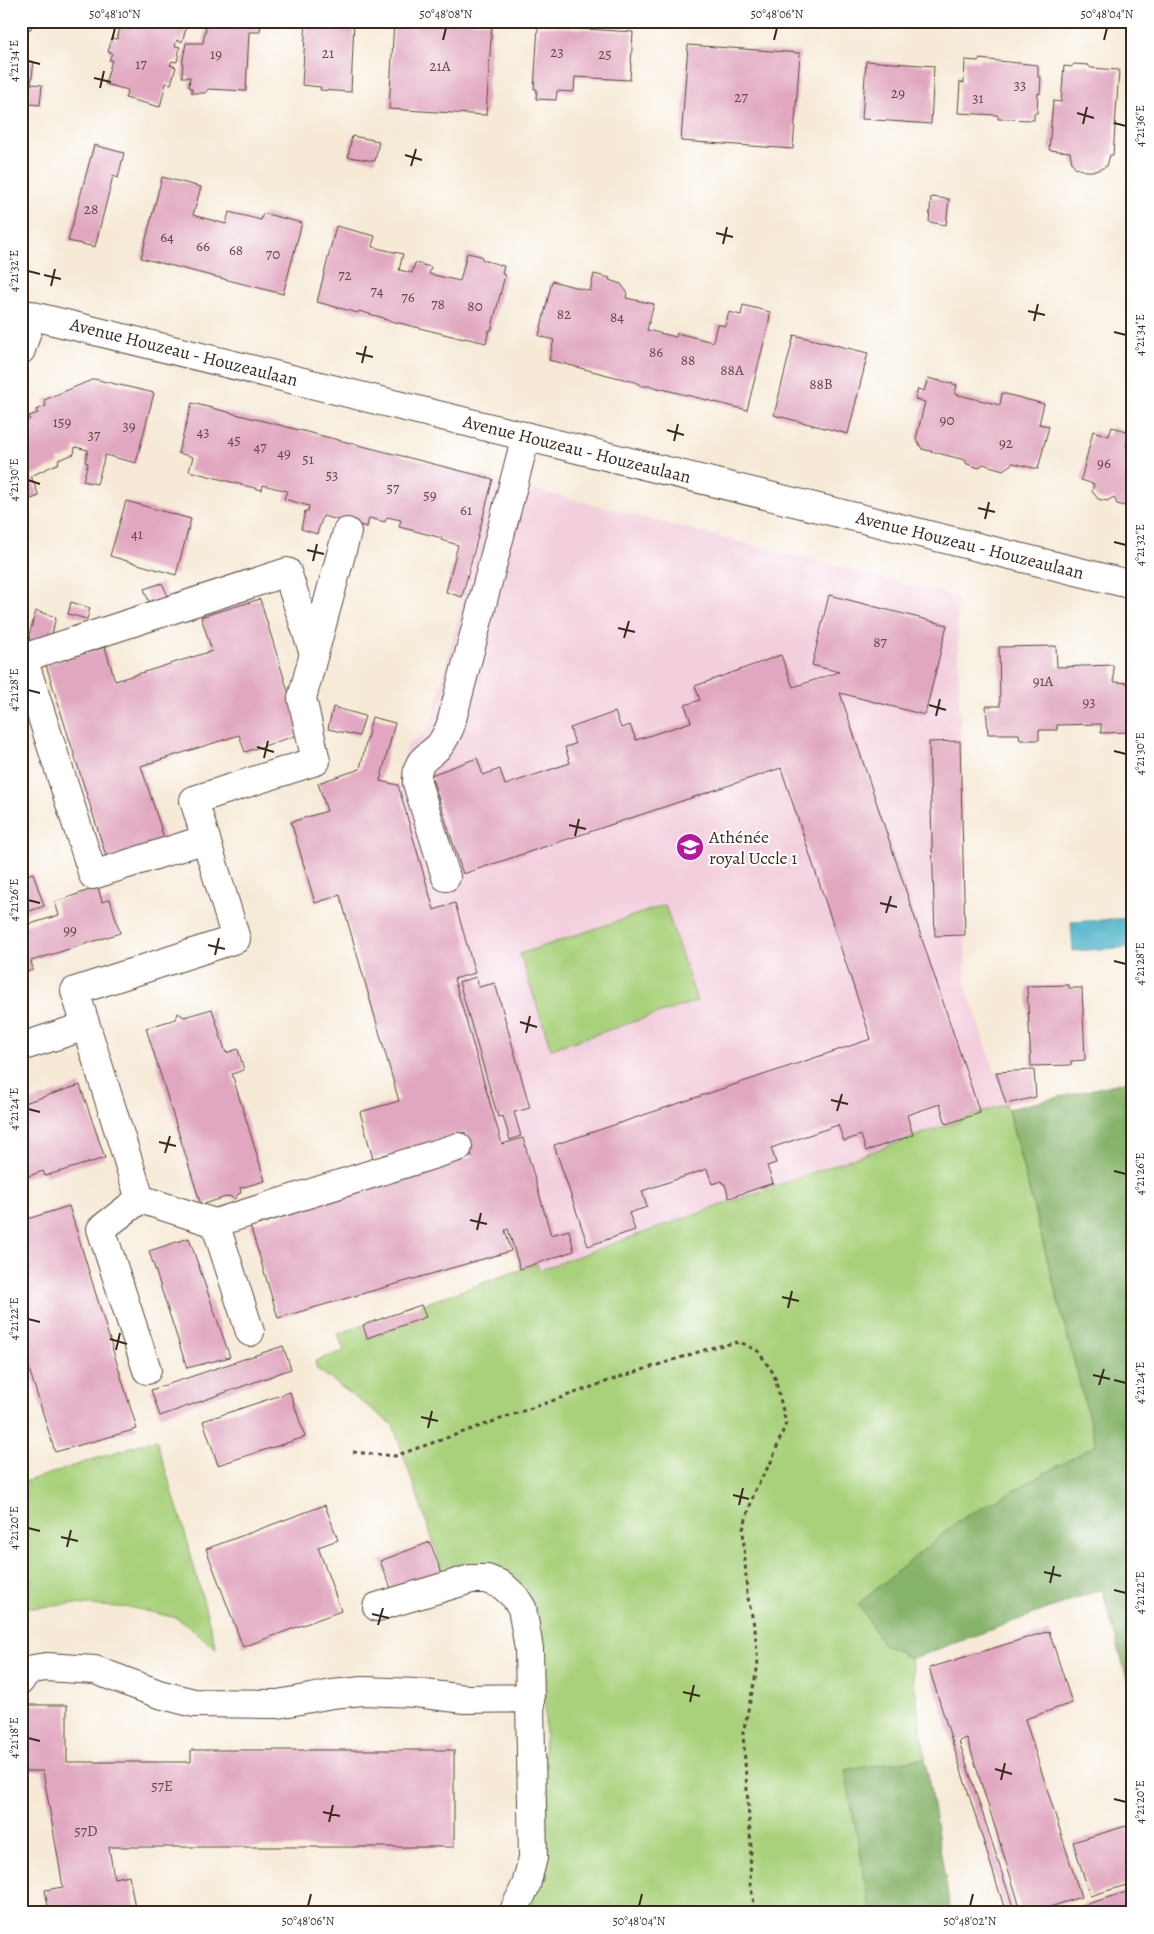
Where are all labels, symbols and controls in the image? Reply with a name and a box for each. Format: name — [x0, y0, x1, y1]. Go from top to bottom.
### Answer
text: 50°48'10"N — [89, 6, 141, 22]
text: 50°48'08"N — [420, 6, 473, 22]
text: 50°48'06"N — [751, 6, 804, 22]
text: 50°48'04"N — [1081, 6, 1134, 22]
text: 4°21'34"E — [6, 40, 22, 82]
house number: 23 — [550, 42, 564, 62]
house number: 21 — [322, 43, 334, 63]
house number: 19 — [210, 44, 222, 64]
house number: 25 — [598, 44, 612, 64]
house number: 17 — [135, 54, 147, 74]
house number: 21A — [429, 56, 451, 76]
house number: 33 — [1014, 75, 1026, 95]
house number: 29 — [891, 83, 905, 103]
house number: 27 — [734, 87, 748, 107]
house number: 31 — [972, 88, 984, 108]
text: 4°21'36"E — [1132, 105, 1148, 147]
house number: 28 — [84, 199, 98, 219]
house number: 64 — [160, 227, 174, 247]
house number: 66 — [196, 236, 210, 256]
house number: 68 — [229, 240, 243, 260]
house number: 70 — [266, 244, 280, 264]
text: 4°21'32"E — [6, 250, 22, 292]
house number: 72 — [338, 265, 352, 285]
house number: 74 — [370, 281, 384, 301]
house number: 76 — [401, 287, 415, 307]
house number: 78 — [431, 294, 445, 314]
house number: 80 — [467, 296, 483, 316]
house number: 82 — [557, 304, 571, 324]
house number: 84 — [610, 307, 624, 327]
street label: Avenue Houzeau - Houzeaulaan — [66, 312, 301, 392]
text: 4°21'34"E — [1132, 314, 1148, 356]
house number: 86 — [649, 342, 663, 362]
house number: 88 — [681, 350, 695, 370]
house number: 88A — [720, 360, 744, 380]
house number: 88B — [809, 374, 833, 394]
street label: Avenue Houzeau - Houzeaulaan — [459, 409, 694, 489]
house number: 90 — [940, 410, 954, 430]
house number: 159 — [53, 412, 71, 432]
house number: 39 — [122, 416, 136, 436]
house number: 43 — [196, 422, 210, 442]
house number: 37 — [88, 425, 101, 445]
house number: 45 — [227, 430, 241, 450]
house number: 92 — [999, 433, 1013, 453]
house number: 47 — [253, 437, 267, 457]
house number: 49 — [277, 443, 291, 463]
house number: 51 — [302, 449, 314, 469]
house number: 96 — [1097, 453, 1111, 473]
text: 4°21'30"E — [6, 458, 22, 502]
house number: 53 — [326, 465, 338, 485]
house number: 57 — [387, 478, 400, 498]
house number: 59 — [423, 485, 437, 505]
house number: 61 — [460, 500, 472, 520]
street label: Avenue Houzeau - Houzeaulaan — [852, 505, 1087, 585]
house number: 41 — [131, 524, 143, 544]
text: 4°21'32"E — [1132, 524, 1148, 566]
house number: 87 — [873, 632, 887, 652]
text: 4°21'28"E — [6, 668, 22, 712]
house number: 91A — [1033, 671, 1054, 691]
house number: 93 — [1082, 692, 1096, 712]
text: 4°21'30"E — [1132, 732, 1148, 776]
place label: Athénée royal Uccle 1 — [708, 825, 797, 870]
school or university icon: Athénée royal Uccle 1 — [675, 832, 705, 862]
text: 4°21'26"E — [6, 879, 22, 921]
house number: 99 — [63, 920, 77, 940]
text: 4°21'28"E — [1132, 942, 1148, 986]
text: 4°21'24"E — [6, 1088, 22, 1130]
text: 4°21'26"E — [1132, 1153, 1148, 1195]
text: 4°21'22"E — [6, 1297, 22, 1341]
text: 4°21'24"E — [1132, 1362, 1148, 1404]
text: 4°21'20"E — [6, 1506, 22, 1550]
text: 4°21'22"E — [1132, 1571, 1148, 1615]
text: 4°21'18"E — [6, 1717, 22, 1759]
house number: 57E — [151, 1776, 173, 1796]
text: 4°21'20"E — [1132, 1780, 1148, 1824]
house number: 57D — [74, 1821, 98, 1841]
text: 50°48'06"N — [282, 1913, 335, 1929]
text: 50°48'04"N — [613, 1913, 666, 1929]
text: 50°48'02"N — [944, 1913, 997, 1929]

